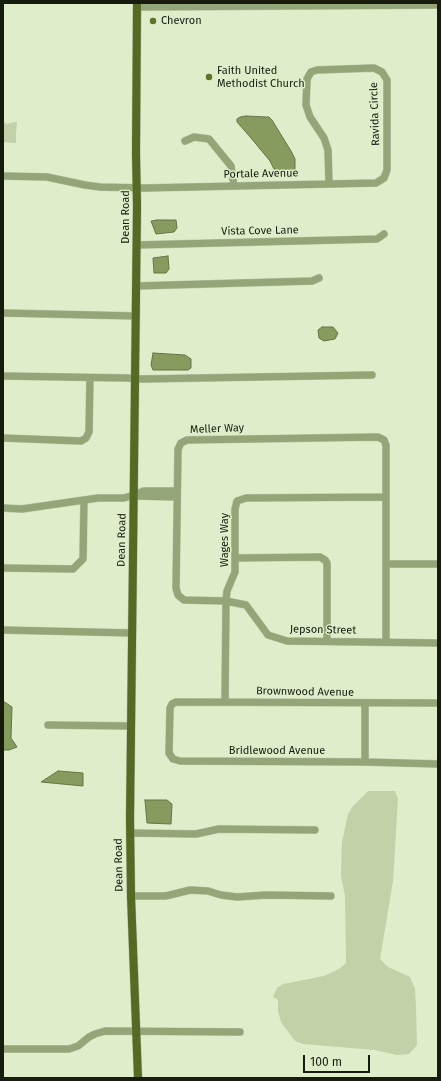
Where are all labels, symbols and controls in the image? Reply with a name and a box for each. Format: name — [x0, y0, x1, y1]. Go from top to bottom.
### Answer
place label: Chevron — [161, 14, 202, 28]
marker: Chevron — [148, 16, 158, 26]
place label: Faith United Methodist Church — [217, 64, 305, 90]
marker: Faith United Methodist Church — [204, 72, 214, 82]
street label: Ravida Circle — [367, 82, 383, 146]
street label: Portale Avenue — [223, 167, 299, 181]
street label: Dean Road — [119, 190, 133, 244]
street label: Vista Cove Lane — [221, 224, 299, 238]
street label: Meller Way — [190, 421, 244, 437]
street label: Dean Road — [115, 513, 129, 567]
street label: Wages Way — [218, 513, 232, 567]
street label: Jepson Street — [290, 623, 356, 637]
street label: Brownwood Avenue — [256, 685, 354, 699]
street label: Bridlewood Avenue — [229, 744, 325, 758]
street label: Dean Road — [112, 838, 126, 892]
scale bar — [305, 1047, 372, 1073]
text: 100 m — [310, 1055, 342, 1069]

